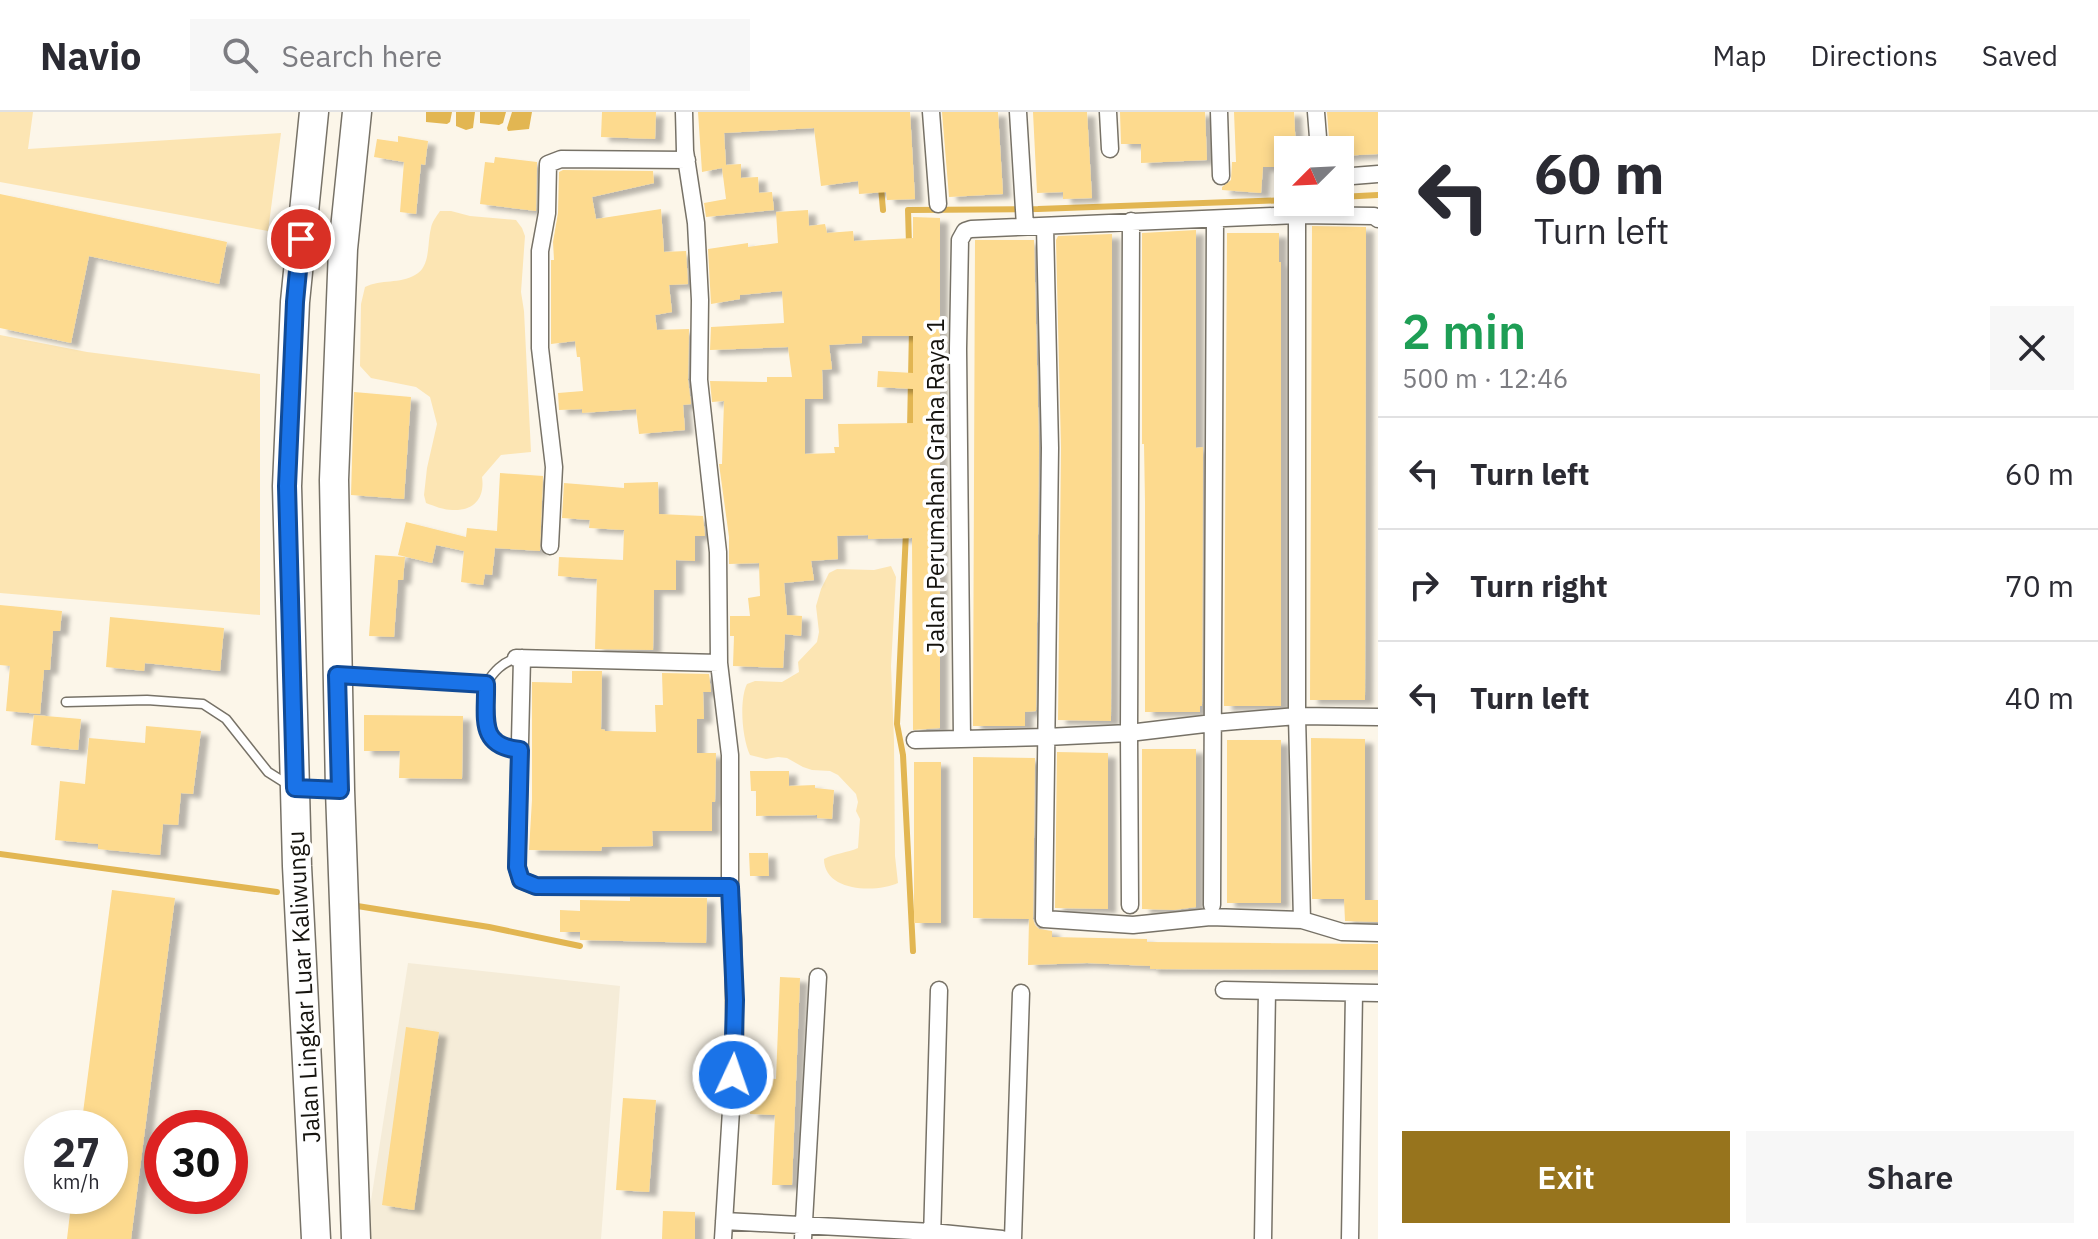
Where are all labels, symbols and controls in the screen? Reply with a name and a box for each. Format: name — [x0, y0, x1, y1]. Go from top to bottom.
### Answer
search box — [190, 19, 750, 91]
text: Navio — [40, 31, 142, 80]
icon: search — [218, 33, 262, 77]
text: Search here — [282, 36, 442, 75]
text: Map — [1712, 37, 1766, 74]
text: Directions — [1810, 37, 1938, 74]
text: Saved — [1982, 37, 2058, 74]
north arrow — [1274, 136, 1354, 216]
map controls — [1274, 136, 1354, 216]
text: 60 m — [1534, 137, 1664, 209]
icon: left — [1402, 144, 1506, 248]
pin — [267, 205, 335, 273]
text: Turn left — [1534, 207, 1669, 254]
icon: arrive — [279, 217, 323, 261]
text: 2 min — [1402, 300, 1526, 362]
button: close — [1990, 306, 2074, 390]
street label: Jalan Perumahan Graha Raya 1 — [919, 318, 951, 654]
text: 500 m · 12:46 — [1402, 361, 1568, 395]
icon: left — [1402, 451, 1446, 495]
text: Turn left — [1470, 454, 1589, 493]
text: 60 m — [2005, 454, 2074, 493]
icon: right — [1402, 563, 1446, 607]
text: Turn right — [1470, 566, 1608, 605]
text: 70 m — [2005, 566, 2074, 605]
icon: left — [1402, 675, 1446, 719]
text: Turn left — [1470, 678, 1589, 717]
text: 40 m — [2005, 678, 2074, 717]
street label: Jalan Lingkar Luar Kaliwungu — [279, 830, 327, 1144]
position arrow — [691, 1033, 775, 1117]
speed limit sign: 30 — [144, 1110, 248, 1214]
text: 27 — [52, 1126, 100, 1178]
button: Exit — [1402, 1131, 1730, 1223]
button: Share — [1746, 1131, 2074, 1223]
text: km/h — [52, 1168, 100, 1195]

